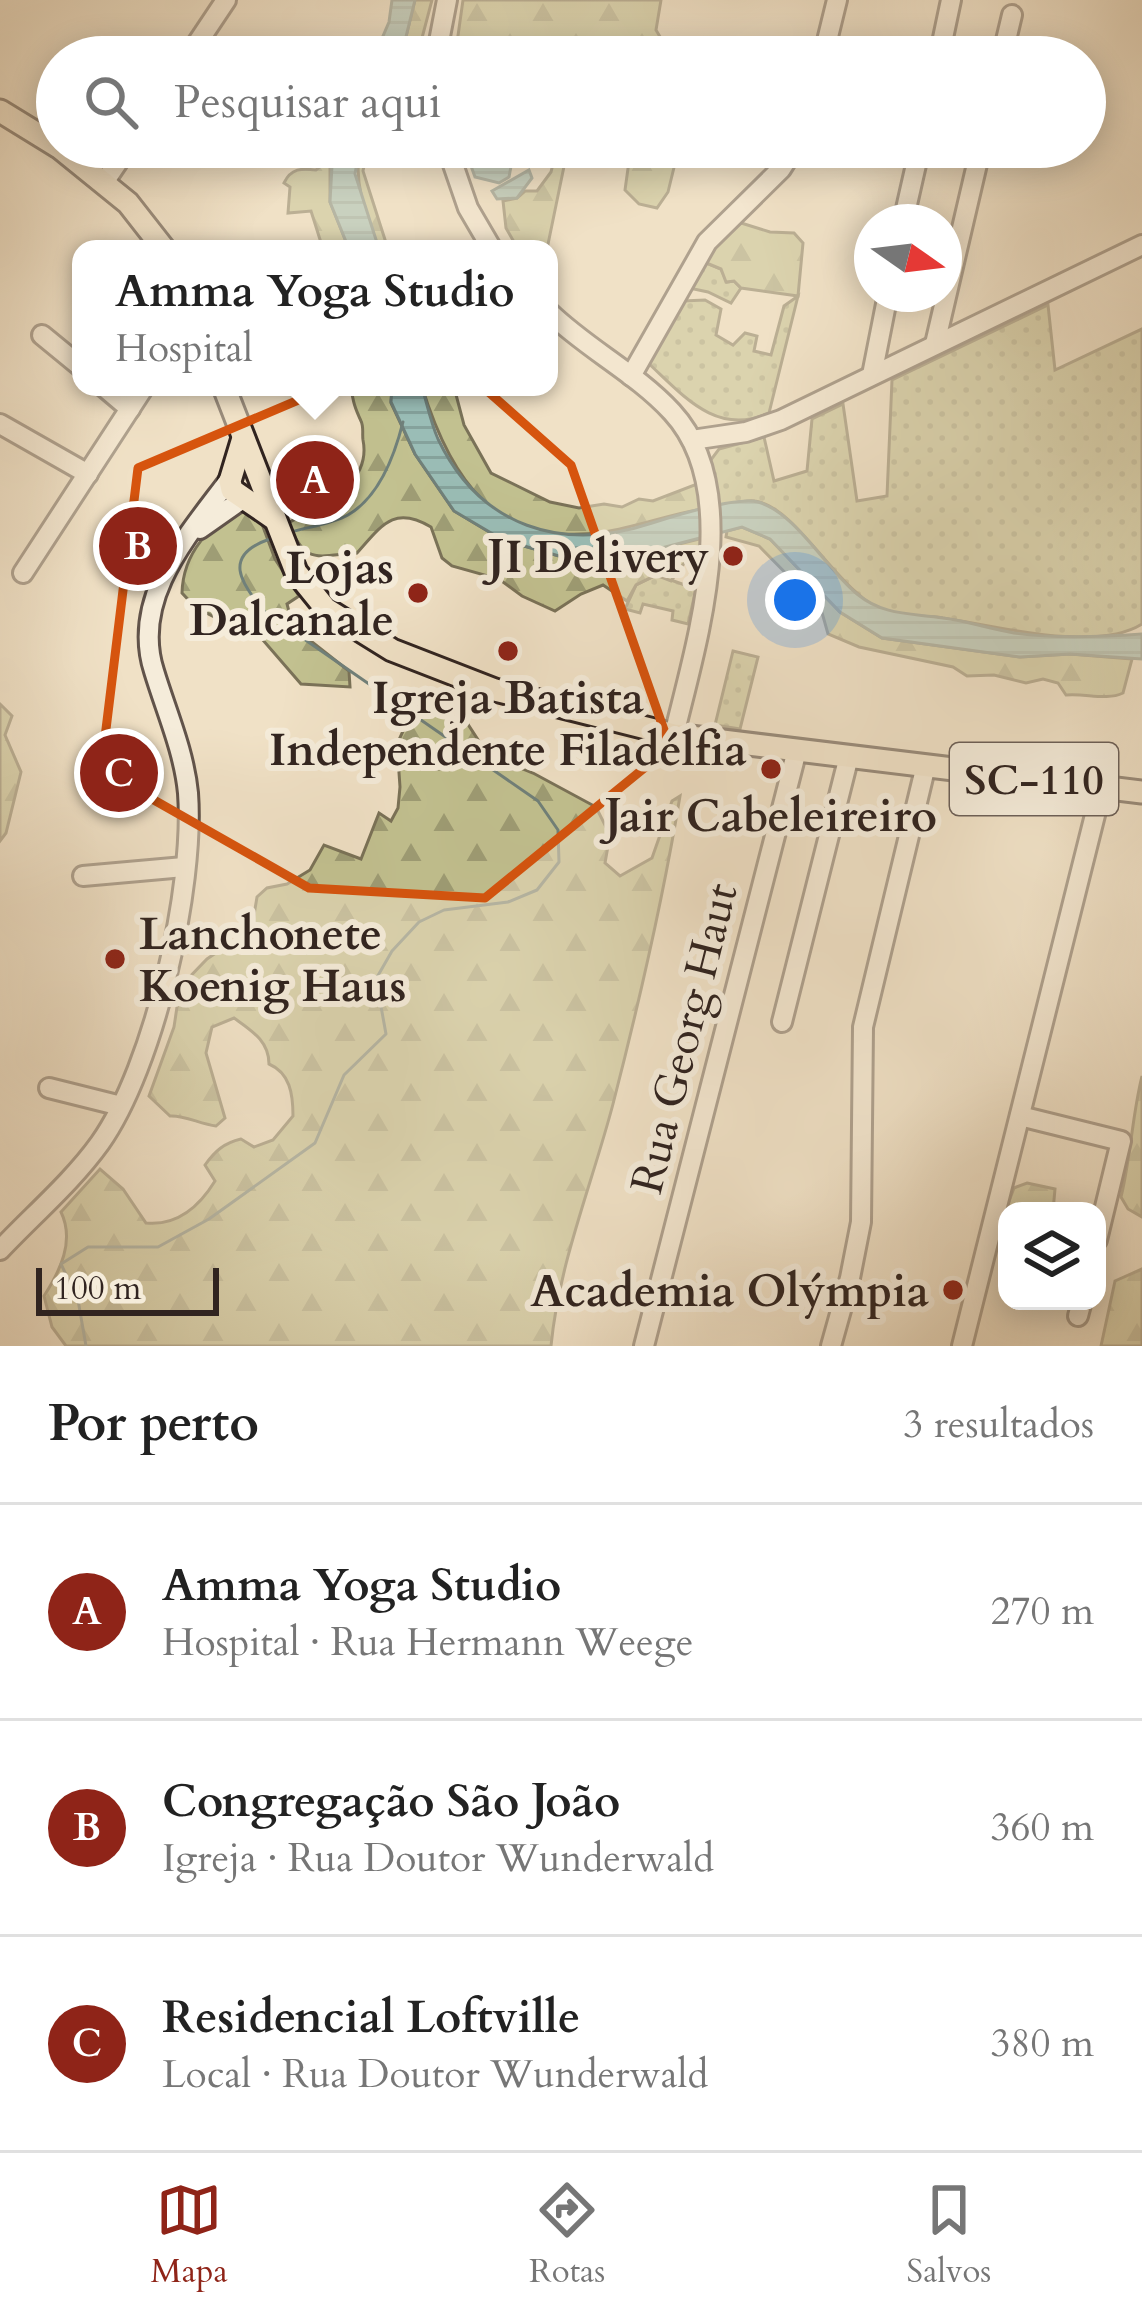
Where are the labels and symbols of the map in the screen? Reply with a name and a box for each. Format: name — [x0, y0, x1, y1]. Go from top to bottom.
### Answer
north arrow — [854, 204, 962, 312]
pin: A — [276, 435, 354, 525]
pin: B — [99, 501, 177, 591]
place label: JI Delivery — [482, 527, 709, 588]
place label: Lojas Dalcanale — [189, 538, 394, 651]
marker: JI Delivery — [720, 543, 746, 569]
your location — [765, 570, 825, 630]
marker: Lojas Dalcanale — [405, 580, 431, 606]
marker: Igreja Batista Independente Filadélfia — [495, 638, 521, 664]
place label: Igreja Batista Independente Filadélfia — [269, 668, 747, 781]
pin: C — [80, 728, 158, 818]
road number: SC-110 — [950, 743, 1118, 815]
marker: Jair Cabeleireiro — [758, 756, 784, 782]
place label: Jair Cabeleireiro — [599, 786, 937, 847]
street label: Rua Georg Haut — [616, 877, 752, 1200]
place label: Lanchonete Koenig Haus — [139, 904, 406, 1017]
marker: Lanchonete Koenig Haus — [102, 946, 128, 972]
place label: Academia Olýmpia — [531, 1261, 929, 1322]
scale bar — [36, 1262, 219, 1315]
marker: Academia Olýmpia — [940, 1277, 966, 1303]

